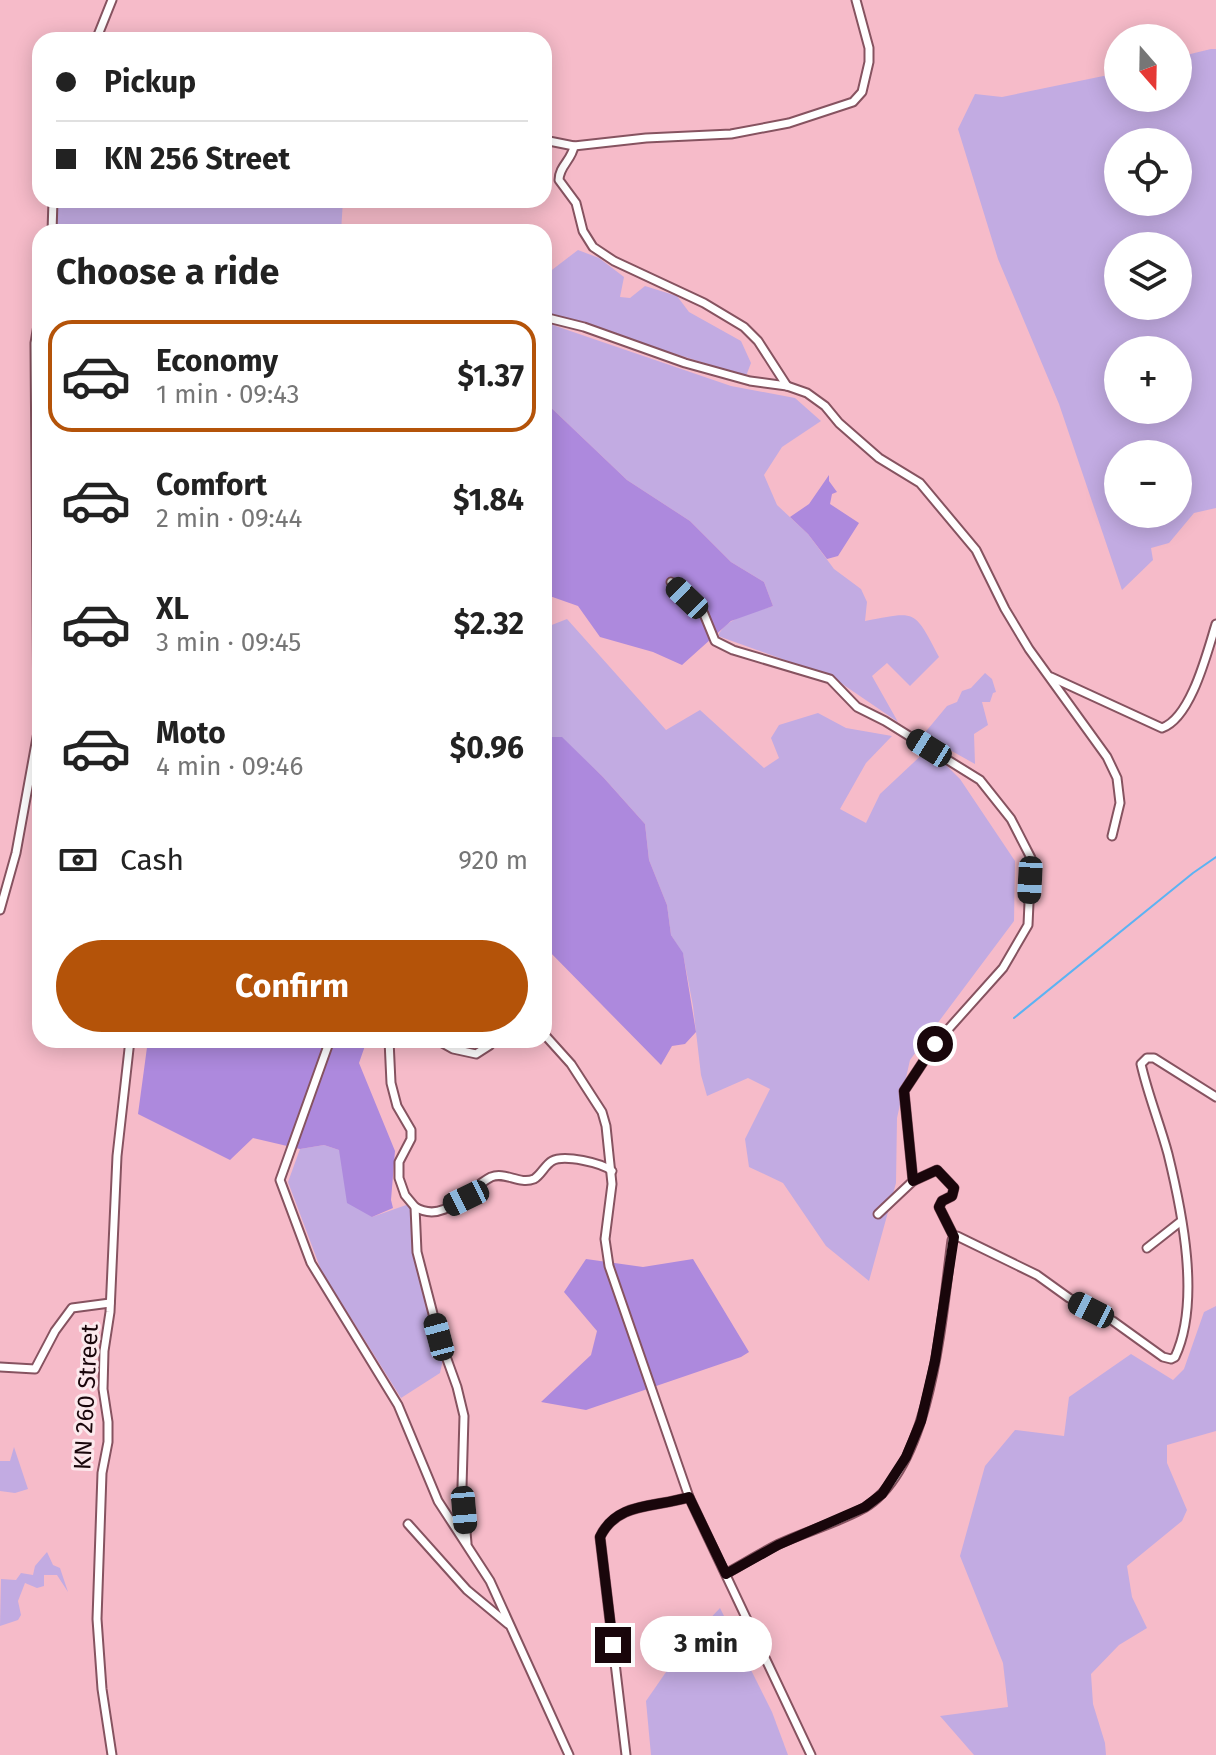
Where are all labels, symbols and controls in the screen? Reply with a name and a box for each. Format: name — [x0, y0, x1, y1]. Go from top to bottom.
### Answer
north arrow — [1104, 24, 1192, 112]
map controls — [1104, 24, 1192, 528]
text: Pickup — [104, 64, 196, 100]
button: locate — [1104, 128, 1192, 216]
text: KN 256 Street — [104, 141, 290, 177]
button: layers — [1104, 232, 1192, 320]
text: Choose a ride — [56, 250, 279, 294]
button: + — [1104, 336, 1192, 424]
icon: car — [60, 340, 132, 412]
text: Economy — [156, 343, 278, 379]
text: $1.37 — [458, 358, 524, 394]
text: 1 min · 09:43 — [156, 379, 299, 410]
button: − — [1104, 440, 1192, 528]
icon: car — [60, 464, 132, 536]
text: Comfort — [156, 467, 267, 503]
text: $1.84 — [453, 482, 524, 518]
text: 2 min · 09:44 — [156, 503, 302, 534]
car — [661, 573, 713, 623]
icon: car — [60, 588, 132, 660]
text: XL — [156, 591, 189, 627]
text: $2.32 — [454, 606, 524, 642]
text: 3 min · 09:45 — [156, 627, 301, 658]
icon: car — [60, 712, 132, 784]
text: Moto — [156, 715, 226, 751]
car — [902, 725, 956, 771]
text: $0.96 — [450, 730, 524, 766]
text: 4 min · 09:46 — [156, 751, 303, 782]
icon: cash — [56, 838, 100, 882]
text: Cash — [120, 842, 184, 878]
text: 920 m — [458, 845, 528, 876]
car — [1017, 855, 1043, 905]
button: Confirm — [56, 940, 528, 1032]
route start — [917, 1026, 953, 1062]
car — [439, 1177, 493, 1219]
car — [1064, 1288, 1118, 1332]
car — [421, 1311, 457, 1363]
street label: KN 260 Street — [68, 1323, 104, 1471]
car — [450, 1485, 478, 1535]
callout: 3 min — [641, 1617, 773, 1673]
route end — [595, 1627, 631, 1663]
text: 3 min — [674, 1628, 738, 1659]

